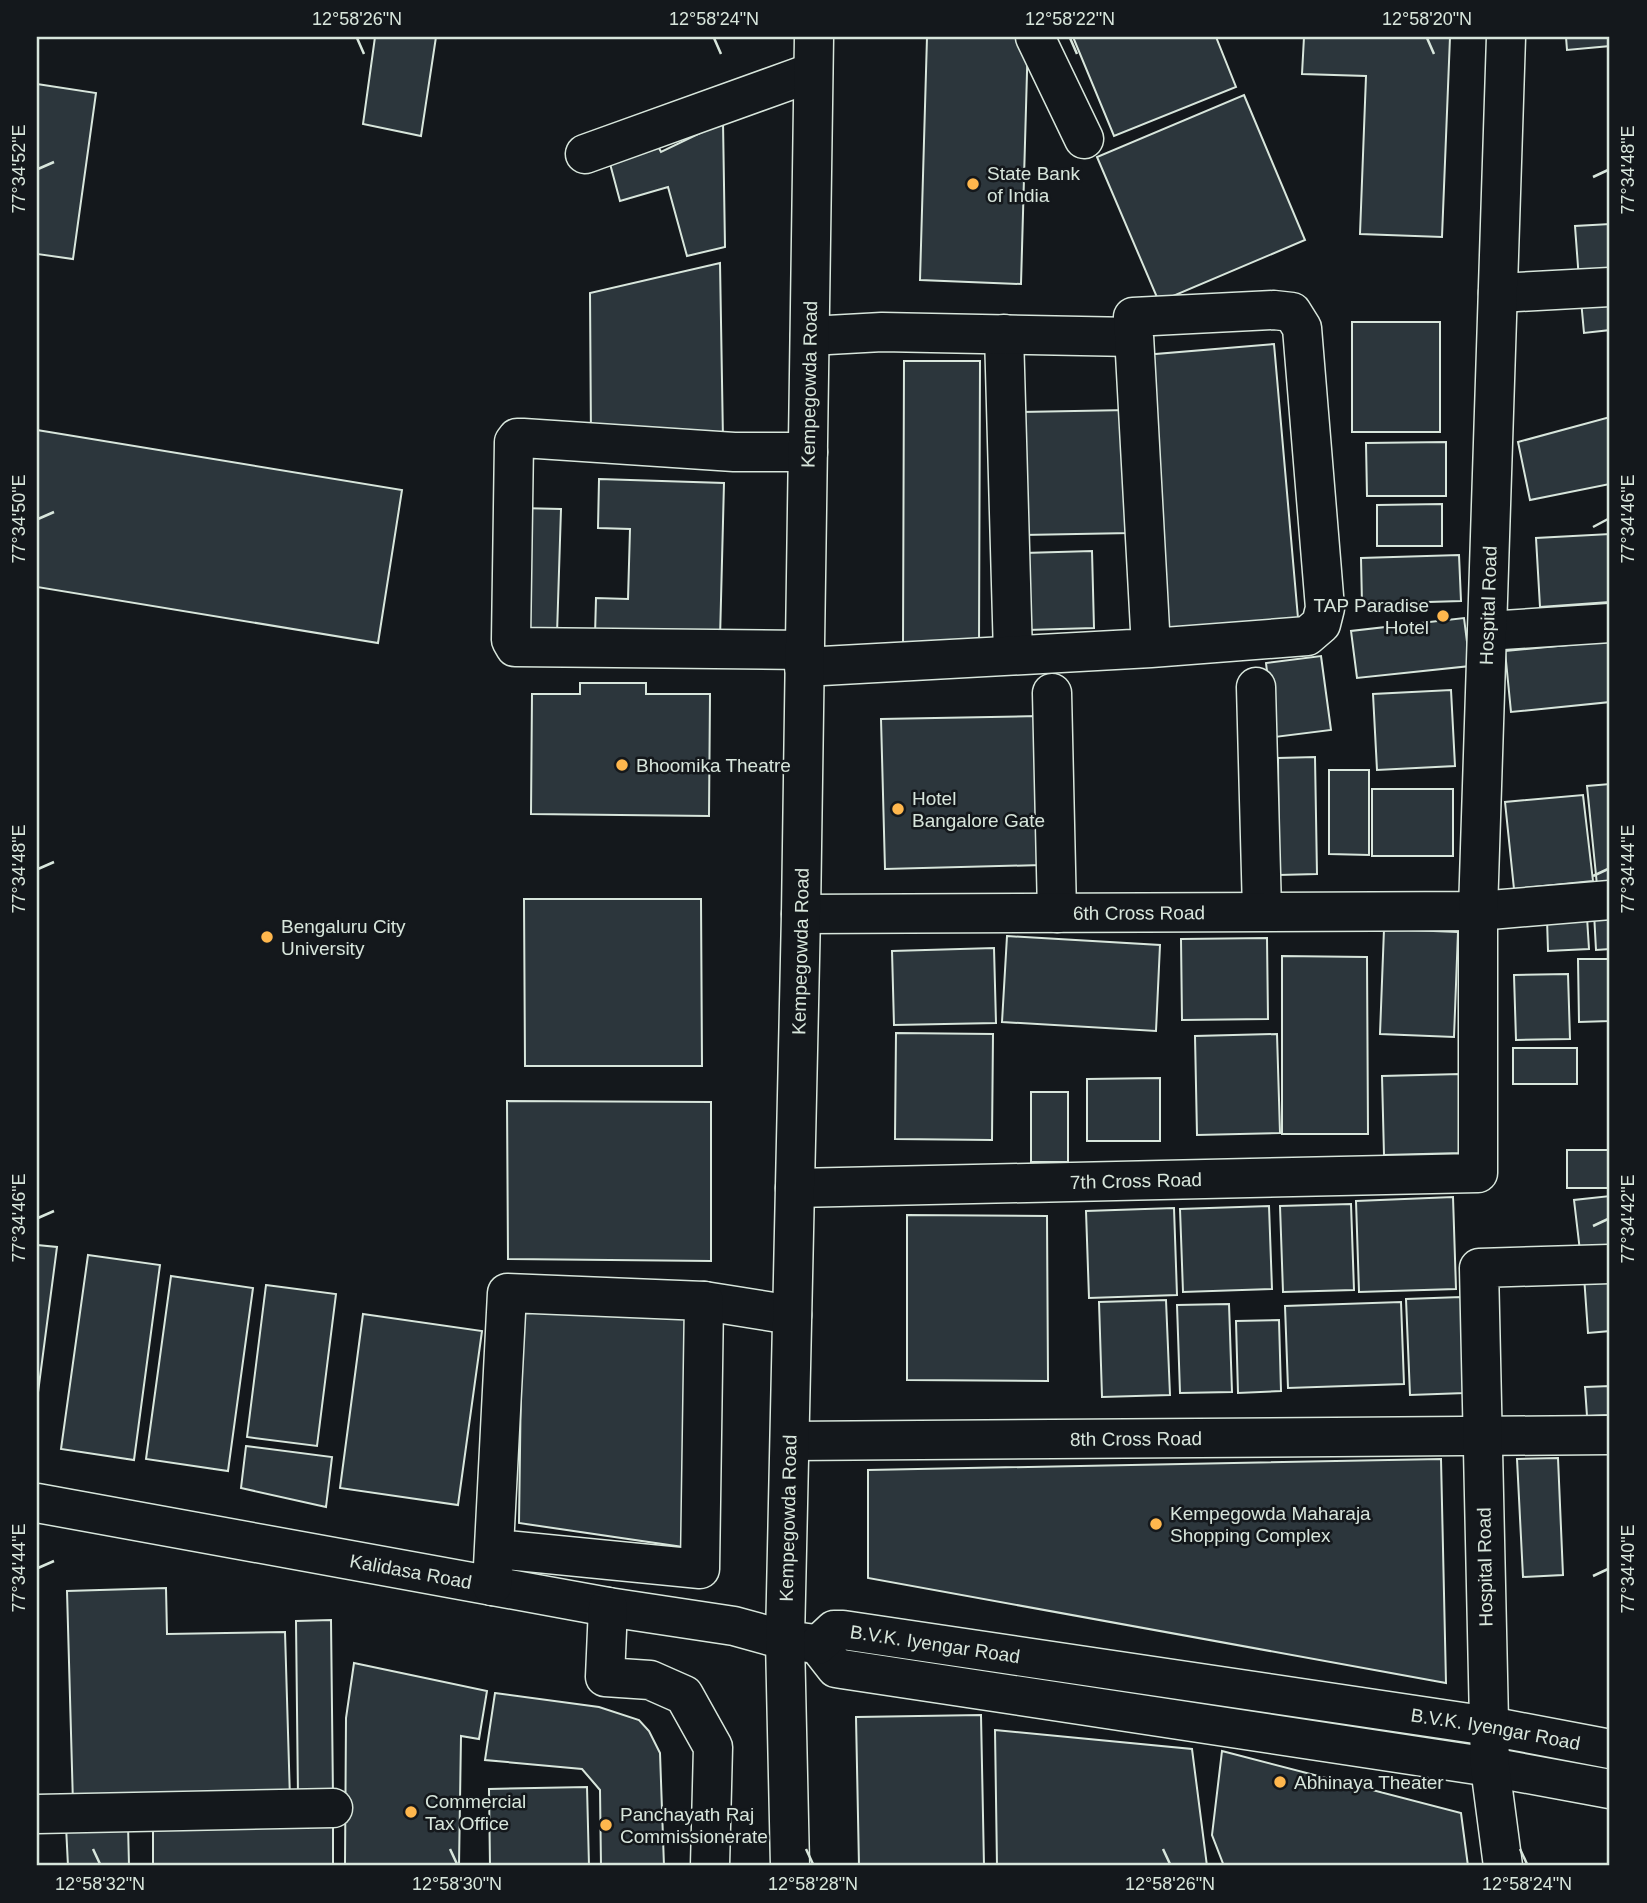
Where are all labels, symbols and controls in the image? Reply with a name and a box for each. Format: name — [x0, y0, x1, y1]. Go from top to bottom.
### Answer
text: 12°58'26"N — [312, 9, 402, 29]
text: 12°58'24"N — [669, 9, 759, 29]
text: 12°58'22"N — [1025, 9, 1115, 29]
text: 12°58'20"N — [1382, 9, 1472, 29]
text: 77°34'52"E — [9, 124, 29, 214]
text: 77°34'48"E — [1618, 125, 1638, 215]
place label: State Bank of India — [987, 163, 1080, 206]
marker: State Bank of India — [965, 176, 981, 192]
street label: Kempegowda Road — [797, 301, 821, 468]
text: 77°34'50"E — [9, 474, 29, 564]
text: 77°34'46"E — [1618, 474, 1638, 564]
street label: Hospital Road — [1475, 545, 1500, 665]
place label: TAP Paradise Hotel — [1314, 595, 1429, 638]
marker: TAP Paradise Hotel — [1435, 608, 1451, 624]
place label: Bhoomika Theatre — [636, 755, 791, 776]
marker: Bhoomika Theatre — [614, 757, 630, 773]
place label: Hotel Bangalore Gate — [912, 788, 1045, 831]
marker: Hotel Bangalore Gate — [890, 801, 906, 817]
text: 77°34'48"E — [9, 824, 29, 914]
text: 77°34'44"E — [1618, 824, 1638, 914]
street label: Kempegowda Road — [788, 868, 812, 1035]
street label: 6th Cross Road — [1073, 902, 1205, 923]
place label: Bengaluru City University — [281, 916, 406, 959]
marker: Bengaluru City University — [259, 929, 275, 945]
street label: 7th Cross Road — [1070, 1169, 1202, 1192]
text: 77°34'46"E — [9, 1173, 29, 1263]
text: 77°34'42"E — [1618, 1174, 1638, 1264]
street label: 8th Cross Road — [1070, 1427, 1202, 1449]
street label: Kempegowda Road — [775, 1434, 800, 1602]
place label: Kempegowda Maharaja Shopping Complex — [1170, 1503, 1371, 1546]
street label: Hospital Road — [1473, 1507, 1497, 1627]
marker: Kempegowda Maharaja Shopping Complex — [1148, 1516, 1164, 1532]
text: 77°34'44"E — [9, 1523, 29, 1613]
text: 77°34'40"E — [1618, 1524, 1638, 1614]
street label: Kalidasa Road — [348, 1550, 474, 1593]
street label: B.V.K. Iyengar Road — [849, 1621, 1021, 1667]
street label: B.V.K. Iyengar Road — [1409, 1704, 1582, 1754]
place label: Abhinaya Theater — [1294, 1772, 1444, 1793]
marker: Abhinaya Theater — [1272, 1774, 1288, 1790]
place label: Commercial Tax Office — [425, 1791, 526, 1834]
marker: Commercial Tax Office — [403, 1804, 419, 1820]
place label: Panchayath Raj Commissionerate — [620, 1804, 768, 1847]
marker: Panchayath Raj Commissionerate — [598, 1817, 614, 1833]
text: 12°58'32"N — [55, 1874, 145, 1894]
text: 12°58'30"N — [412, 1874, 502, 1894]
text: 12°58'28"N — [768, 1874, 858, 1894]
text: 12°58'26"N — [1125, 1874, 1215, 1894]
text: 12°58'24"N — [1482, 1874, 1572, 1894]

